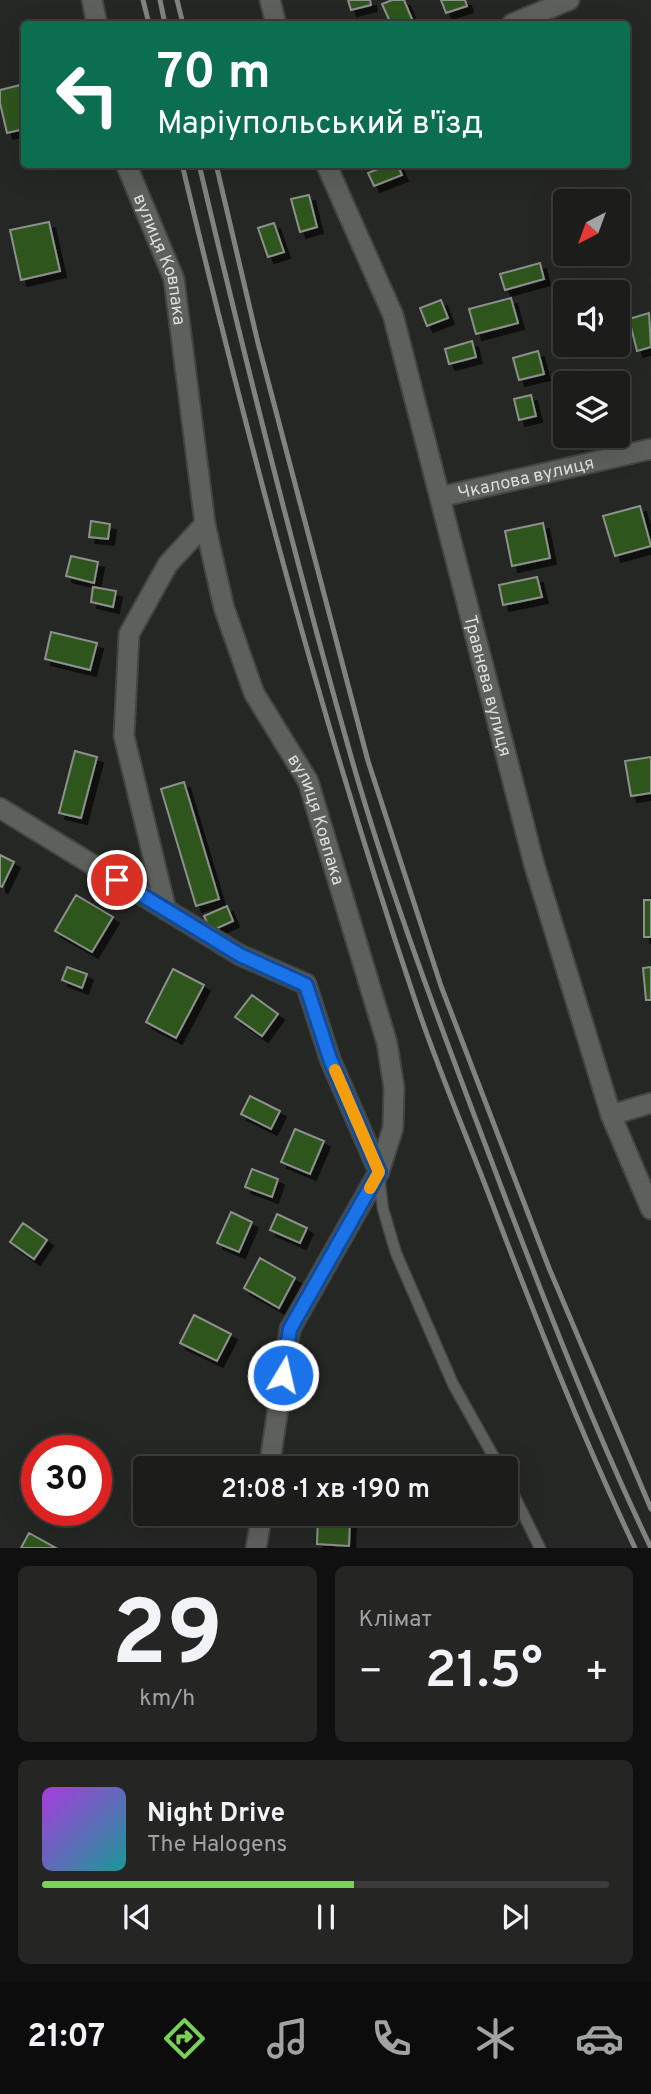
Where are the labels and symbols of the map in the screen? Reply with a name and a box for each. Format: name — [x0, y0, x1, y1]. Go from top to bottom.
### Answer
north arrow — [553, 189, 630, 266]
street label: вулиця Ковпака — [127, 191, 190, 327]
street label: Чкалова вулиця — [456, 452, 597, 506]
street label: Травнева вулиця — [458, 613, 516, 759]
street label: вулиця Ковпака — [281, 750, 349, 888]
pin — [87, 850, 147, 910]
position arrow — [246, 1338, 320, 1412]
speed limit sign: 30 — [21, 1435, 112, 1526]

